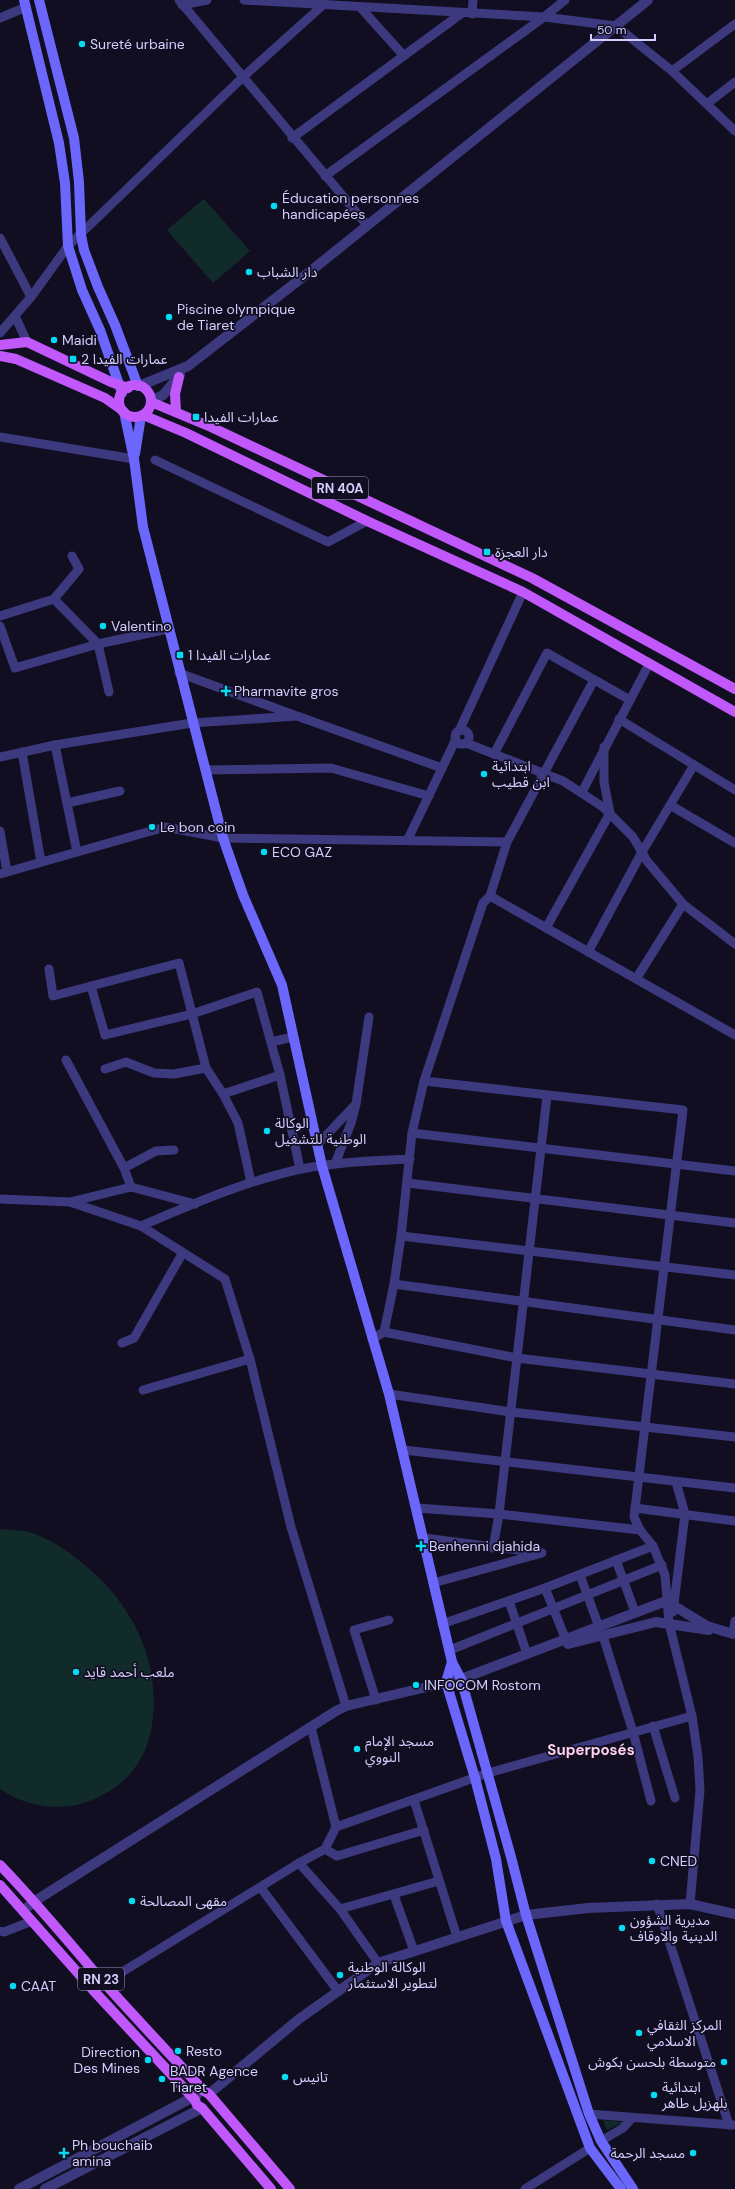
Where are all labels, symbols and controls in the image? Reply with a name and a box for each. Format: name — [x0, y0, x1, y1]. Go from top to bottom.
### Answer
scale bar — [591, 16, 655, 42]
text: 50 m — [597, 22, 626, 38]
place label: Sureté urbaine — [90, 35, 185, 53]
marker: Sureté urbaine — [77, 39, 87, 49]
place label: Éducation personnes handicapées — [282, 189, 419, 223]
marker: Éducation personnes handicapées — [269, 201, 279, 211]
place label: دار الشباب — [257, 263, 318, 281]
marker: دار الشباب — [244, 267, 254, 277]
place label: Piscine olympique de Tiaret — [177, 300, 295, 334]
marker: Piscine olympique de Tiaret — [164, 312, 174, 322]
place label: Maidi — [62, 331, 97, 349]
marker: Maidi — [49, 335, 59, 345]
place label: عمارات الفيدا 2 — [81, 350, 168, 368]
marker: عمارات الفيدا 2 — [68, 354, 78, 364]
place label: عمارات الفيدا — [204, 408, 279, 426]
marker: عمارات الفيدا — [191, 412, 201, 422]
road number: RN 40A — [312, 477, 368, 499]
place label: دار العجزة — [495, 543, 548, 561]
marker: دار العجزة — [482, 547, 492, 557]
place label: Valentino — [111, 617, 172, 635]
marker: Valentino — [98, 621, 108, 631]
place label: عمارات الفيدا 1 — [188, 646, 271, 664]
marker: عمارات الفيدا 1 — [175, 650, 185, 660]
place label: Pharmavite gros — [234, 682, 339, 700]
marker: Pharmavite gros — [221, 686, 231, 696]
place label: ابتدائية ابن قطيب — [492, 757, 550, 791]
marker: ابتدائية ابن قطيب — [479, 769, 489, 779]
place label: Le bon coin — [160, 818, 235, 836]
marker: Le bon coin — [147, 822, 157, 832]
place label: ECO GAZ — [272, 843, 332, 861]
marker: ECO GAZ — [259, 847, 269, 857]
place label: الوكالة الوطنية للتشغيل — [275, 1114, 366, 1148]
marker: الوكالة الوطنية للتشغيل — [262, 1126, 272, 1136]
place label: Benhenni djahida — [429, 1537, 540, 1555]
marker: Benhenni djahida — [416, 1541, 426, 1551]
place label: ملعب أحمد قايد — [84, 1663, 175, 1681]
marker: ملعب أحمد قايد — [71, 1667, 81, 1677]
place label: INFOCOM Rostom — [424, 1676, 541, 1694]
marker: INFOCOM Rostom — [411, 1680, 421, 1690]
place label: مسجد الإمام النووي — [365, 1732, 434, 1768]
district label: Superposés — [547, 1740, 635, 1760]
marker: مسجد الإمام النووي — [352, 1744, 362, 1754]
place label: CNED — [660, 1852, 697, 1870]
marker: CNED — [647, 1856, 657, 1866]
place label: مقهى المصالحة — [140, 1892, 227, 1910]
marker: مقهى المصالحة — [127, 1896, 137, 1906]
place label: مديرية الشؤون الدينية والاوقاف — [630, 1911, 717, 1945]
marker: مديرية الشؤون الدينية والاوقاف — [617, 1923, 627, 1933]
place label: الوكالة الوطنية لتطوير الاستثمار — [347, 1958, 437, 1992]
road number: RN 23 — [78, 1968, 124, 1990]
marker: الوكالة الوطنية لتطوير الاستثمار — [335, 1970, 345, 1980]
place label: CAAT — [21, 1977, 56, 1995]
marker: CAAT — [8, 1981, 18, 1991]
place label: المركز الثقافي الاسلامي — [647, 2016, 722, 2052]
marker: المركز الثقافي الاسلامي — [634, 2028, 644, 2038]
place label: Resto — [186, 2042, 222, 2060]
place label: Direction Des Mines — [74, 2043, 140, 2077]
marker: Resto — [173, 2046, 183, 2056]
place label: متوسطة بلحسن بكوش — [588, 2053, 716, 2071]
marker: Direction Des Mines — [143, 2055, 153, 2065]
marker: متوسطة بلحسن بكوش — [719, 2057, 729, 2067]
place label: BADR Agence Tiaret — [170, 2062, 258, 2096]
place label: تانيس — [293, 2068, 328, 2086]
marker: تانيس — [280, 2072, 290, 2082]
marker: BADR Agence Tiaret — [157, 2074, 167, 2084]
place label: ابتدائية بلهزيل طاهر — [661, 2078, 728, 2112]
marker: ابتدائية بلهزيل طاهر — [649, 2090, 659, 2100]
place label: Ph bouchaib amina — [72, 2136, 153, 2170]
place label: مسجد الرحمة — [611, 2144, 685, 2162]
marker: Ph bouchaib amina — [59, 2148, 69, 2158]
marker: مسجد الرحمة — [688, 2148, 698, 2158]

